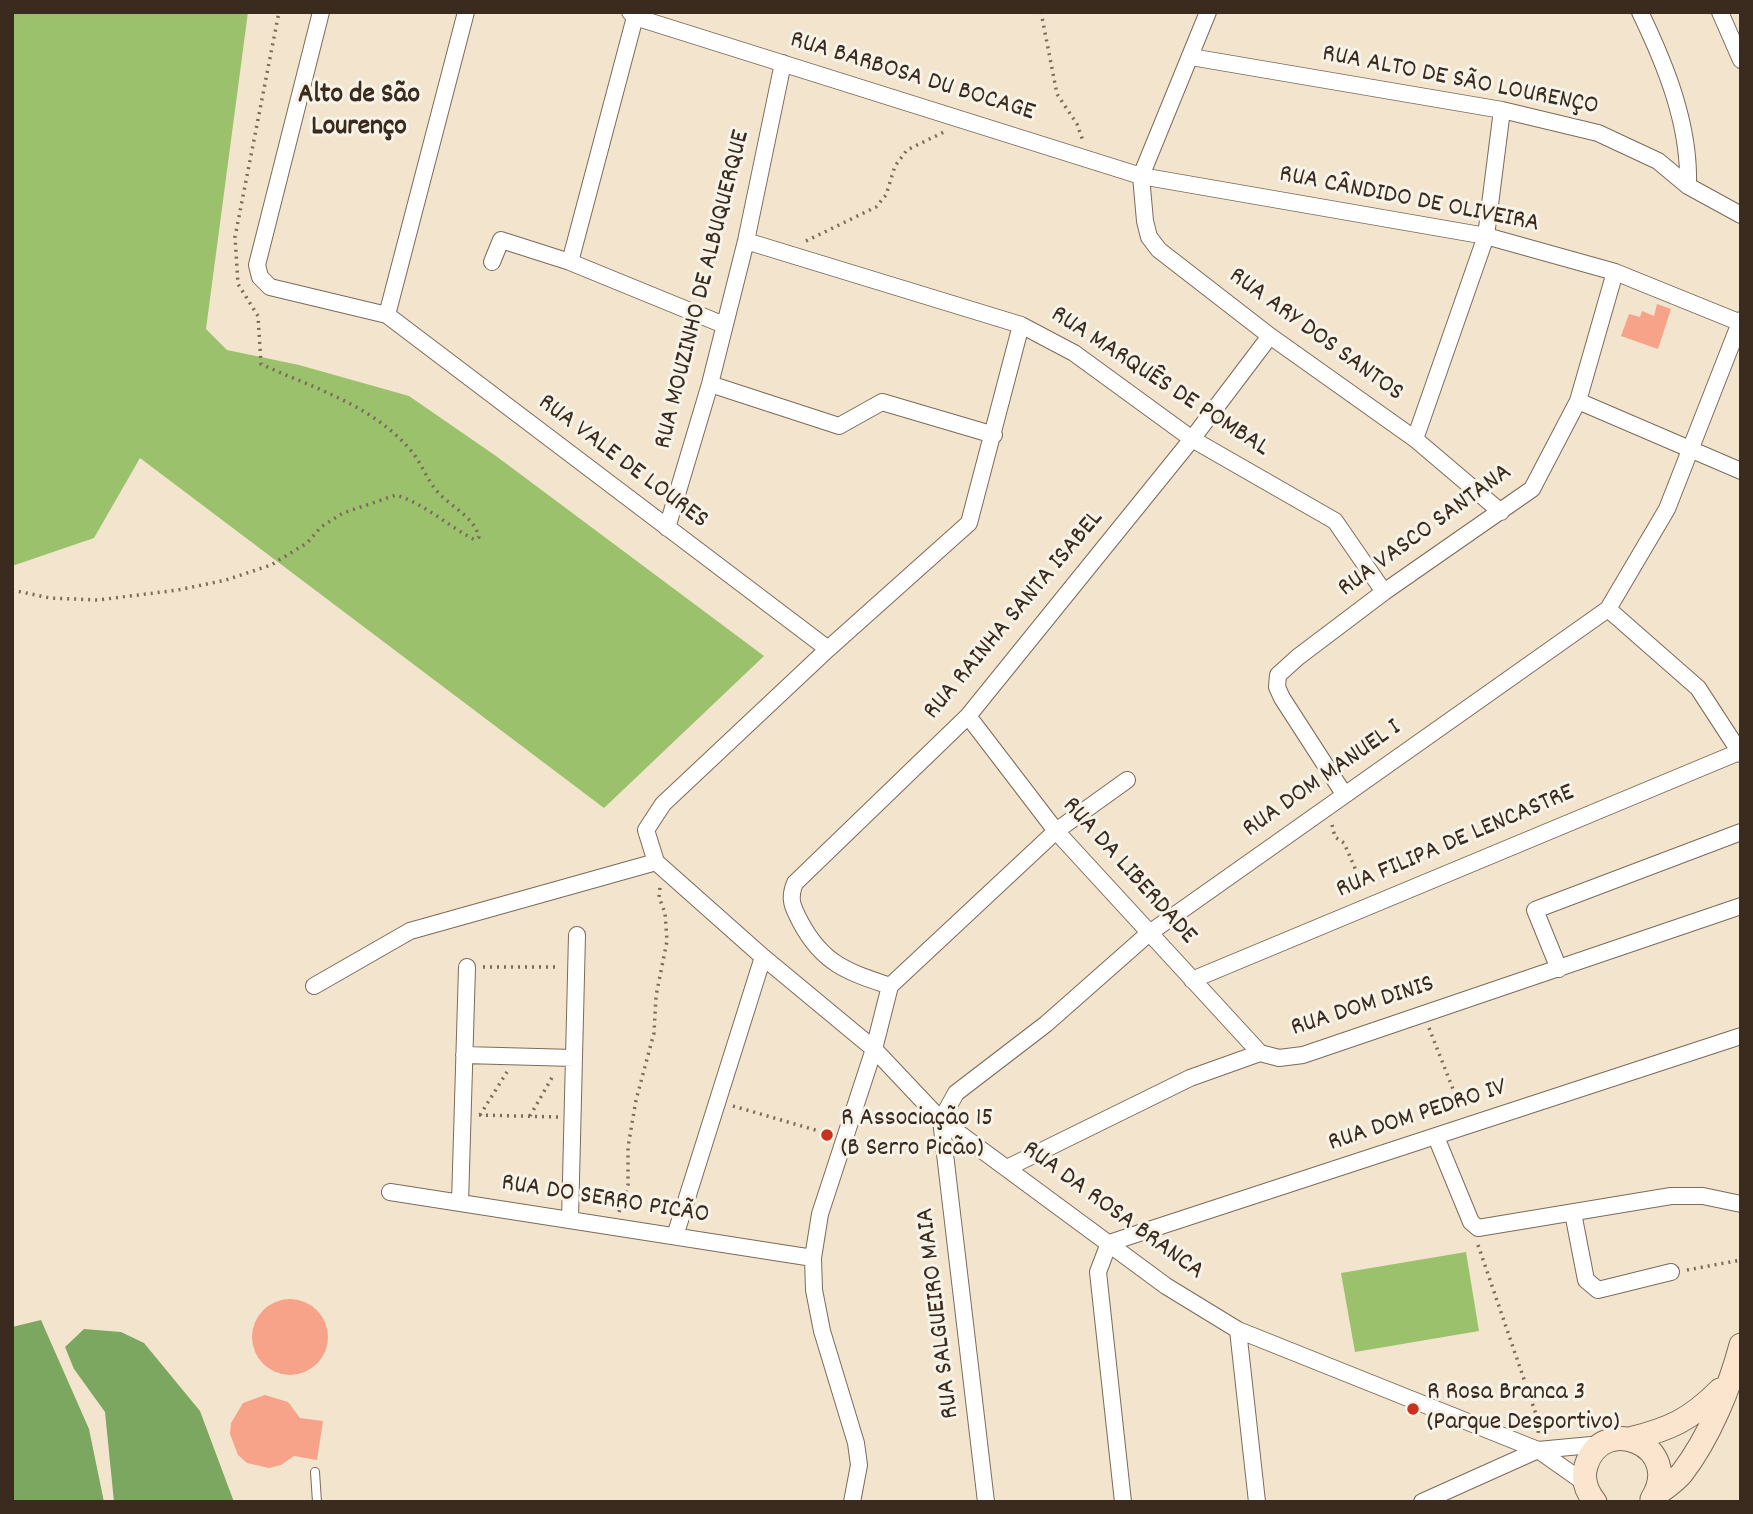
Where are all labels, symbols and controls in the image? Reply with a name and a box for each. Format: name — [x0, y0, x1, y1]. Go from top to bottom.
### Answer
street label: RUA BARBOSA DU BOCAGE — [786, 26, 1038, 130]
street label: RUA ALTO DE SÃO LOURENÇO — [1319, 40, 1601, 124]
district label: Alto de São Lourenço — [298, 80, 420, 146]
street label: RUA MOUZINHO DE ALBUQUERQUE — [649, 128, 759, 452]
street label: RUA CÂNDIDO DE OLIVEIRA — [1276, 160, 1542, 242]
street label: RUA ARY DOS SANTOS — [1221, 262, 1409, 410]
street label: RUA MARQUÊS DE POMBAL — [1044, 301, 1274, 465]
street label: RUA VALE DE LOURES — [530, 389, 714, 537]
street label: RUA VASCO SANTANA — [1333, 458, 1519, 606]
street label: RUA RAINHA SANTA ISABEL — [918, 505, 1112, 727]
street label: RUA DOM MANUEL I — [1238, 714, 1408, 846]
street label: RUA FILIPA DE LENCASTRE — [1332, 779, 1580, 907]
street label: RUA DA LIBERDADE — [1054, 792, 1202, 952]
street label: RUA DOM DINIS — [1287, 970, 1439, 1046]
street label: RUA DOM PEDRO IV — [1325, 1073, 1511, 1161]
place label: R Associação 15 (B Serro Picão) — [841, 1104, 993, 1166]
marker: R Associação 15 (B Serro Picão) — [819, 1127, 835, 1143]
street label: RUA DA ROSA BRANCA — [1015, 1136, 1209, 1288]
street label: RUA DO SERRO PICÃO — [499, 1169, 711, 1233]
street label: RUA SALGUEIRO MAIA — [912, 1206, 968, 1420]
place label: R Rosa Branca 3 (Parque Desportivo) — [1427, 1378, 1620, 1440]
marker: R Rosa Branca 3 (Parque Desportivo) — [1405, 1401, 1421, 1417]

